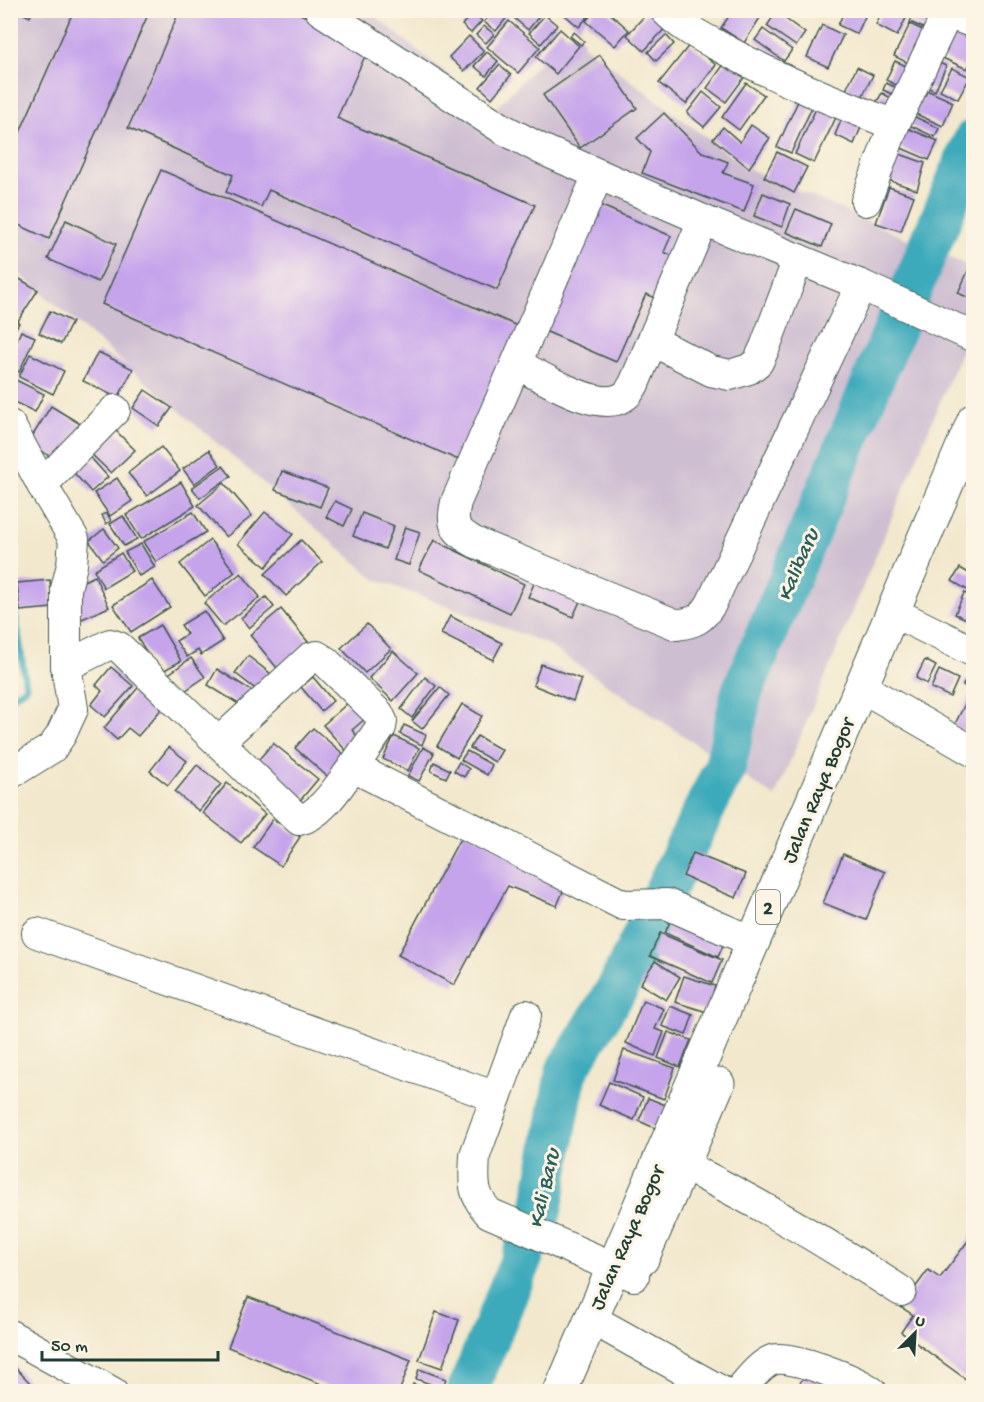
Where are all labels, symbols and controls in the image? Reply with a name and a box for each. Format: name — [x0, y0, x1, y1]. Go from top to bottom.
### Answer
water label: Kalibaru — [773, 524, 827, 606]
street label: Jalan Raya Bogor — [778, 713, 863, 868]
road number: 2 — [756, 890, 780, 924]
water label: Kali Baru — [524, 1145, 568, 1231]
street label: Jalan Raya Bogor — [586, 1161, 673, 1315]
north arrow — [885, 1303, 945, 1363]
text: U — [912, 1312, 928, 1333]
scale bar — [42, 1324, 218, 1362]
text: 50 m — [51, 1337, 88, 1358]

